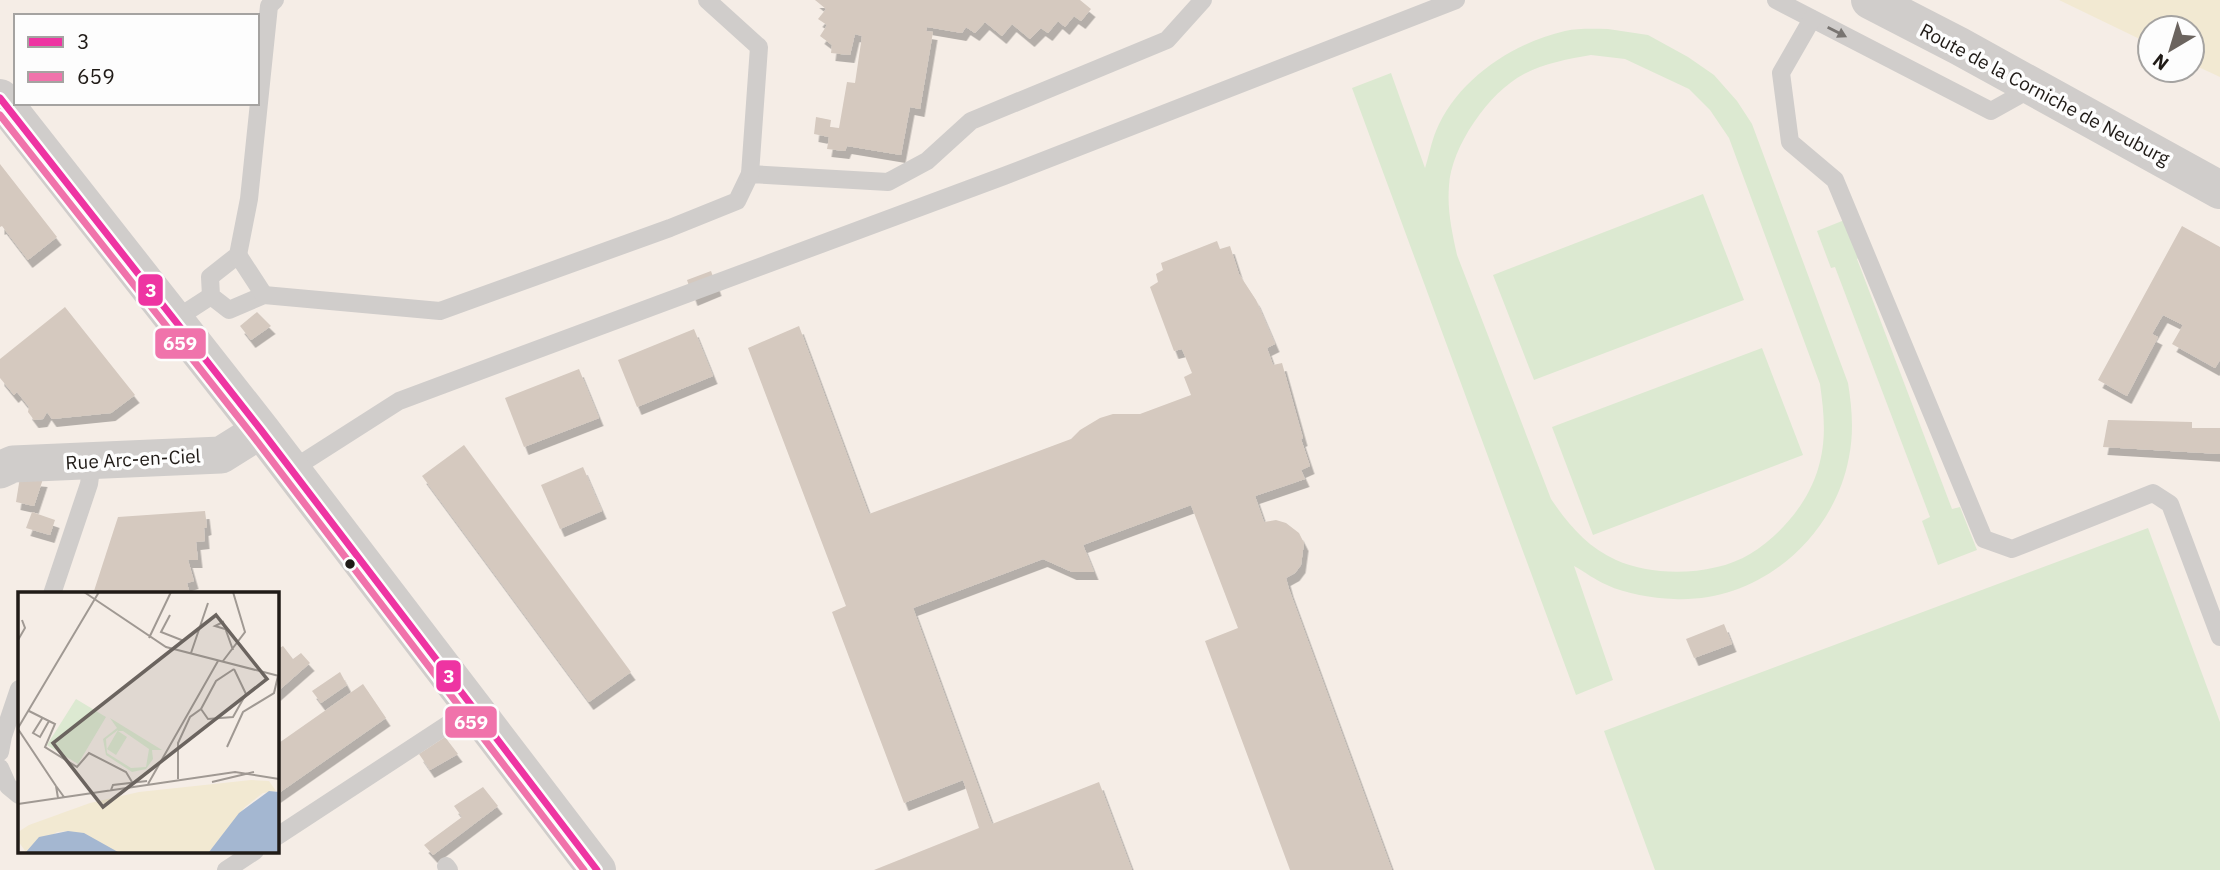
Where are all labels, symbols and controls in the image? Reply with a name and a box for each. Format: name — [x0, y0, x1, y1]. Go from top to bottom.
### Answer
legend — [14, 14, 259, 105]
north arrow — [2136, 14, 2206, 84]
street label: Route de la Corniche de Neuburg — [1916, 18, 2174, 170]
one-way arrow — [1827, 25, 1847, 37]
text: 3 — [77, 27, 90, 55]
text: 659 — [77, 62, 115, 90]
line badge: 3 — [137, 273, 164, 307]
text: 3 — [145, 278, 157, 302]
line badge: 659 — [154, 327, 207, 360]
text: 659 — [163, 331, 197, 355]
street label: Rue Arc-en-Ciel — [65, 443, 201, 475]
unlabelled marker — [343, 557, 357, 571]
inset map — [18, 592, 278, 852]
line badge: 3 — [435, 659, 462, 693]
text: 3 — [443, 664, 455, 688]
line badge: 659 — [444, 705, 498, 739]
text: 659 — [454, 710, 488, 734]

